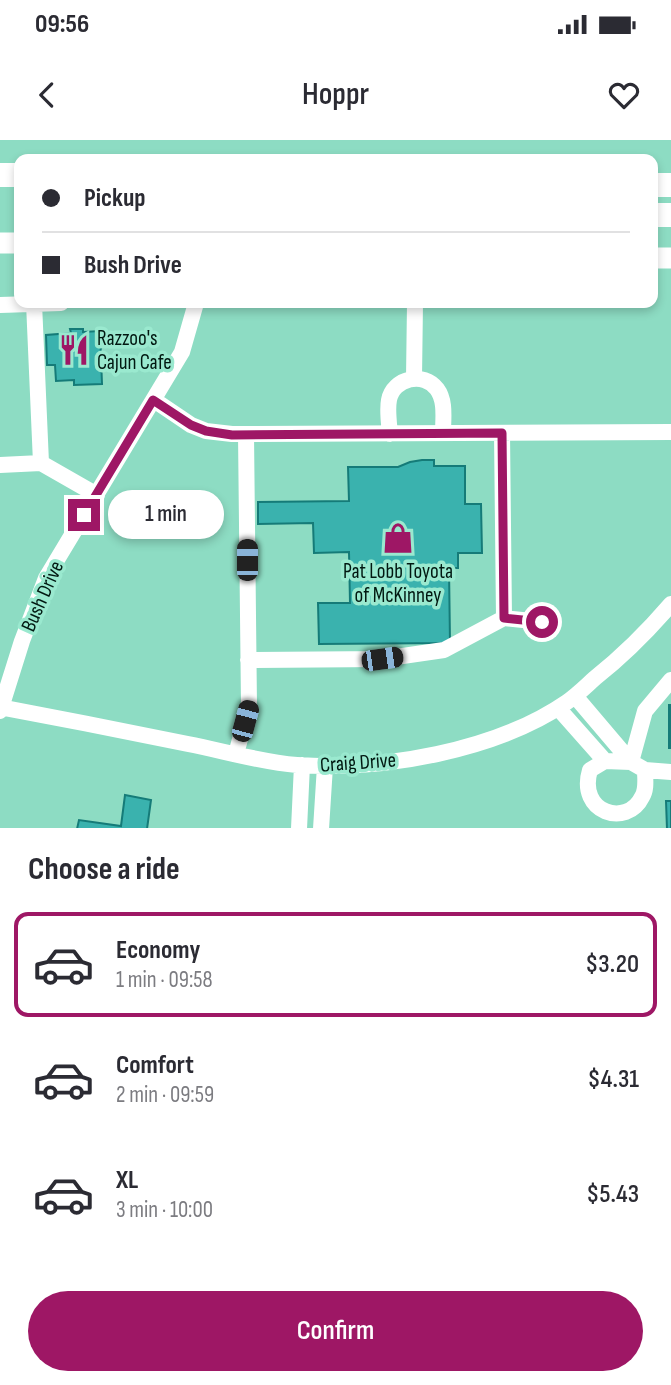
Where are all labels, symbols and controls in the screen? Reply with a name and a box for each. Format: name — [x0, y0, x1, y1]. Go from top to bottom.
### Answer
text: 09:56 — [35, 9, 89, 40]
text: Hoppr — [302, 75, 369, 114]
icon: back — [28, 76, 66, 114]
icon: heart — [605, 76, 643, 114]
text: Pickup — [84, 183, 146, 214]
text: Bush Drive — [84, 250, 182, 281]
place label: Razzoo's Cajun Cafe — [97, 326, 172, 375]
restaurant icon: Razzoo's Cajun Cafe — [57, 333, 91, 367]
callout: 1 min — [108, 490, 224, 540]
route end — [68, 499, 100, 531]
text: 1 min — [145, 500, 187, 528]
shop icon: Pat Lobb Toyota of McKinney — [381, 521, 415, 555]
car — [237, 539, 258, 581]
street label: Bush Drive — [16, 557, 69, 635]
place label: Pat Lobb Toyota of McKinney — [343, 559, 453, 608]
route start — [526, 606, 558, 638]
car — [360, 646, 405, 672]
car — [230, 698, 261, 744]
street label: Craig Drive — [319, 747, 397, 778]
text: Choose a ride — [28, 850, 180, 889]
icon: car — [32, 933, 95, 996]
text: Economy — [116, 935, 200, 966]
text: $3.20 — [585, 949, 639, 980]
text: 1 min · 09:58 — [116, 966, 213, 994]
icon: car — [32, 1048, 95, 1111]
text: Comfort — [116, 1050, 194, 1081]
text: $4.31 — [588, 1064, 639, 1095]
text: 2 min · 09:59 — [116, 1081, 214, 1109]
icon: car — [32, 1163, 95, 1226]
text: XL — [116, 1165, 138, 1196]
text: $5.43 — [586, 1179, 639, 1210]
text: 3 min · 10:00 — [116, 1196, 213, 1224]
button: Confirm — [28, 1291, 643, 1371]

